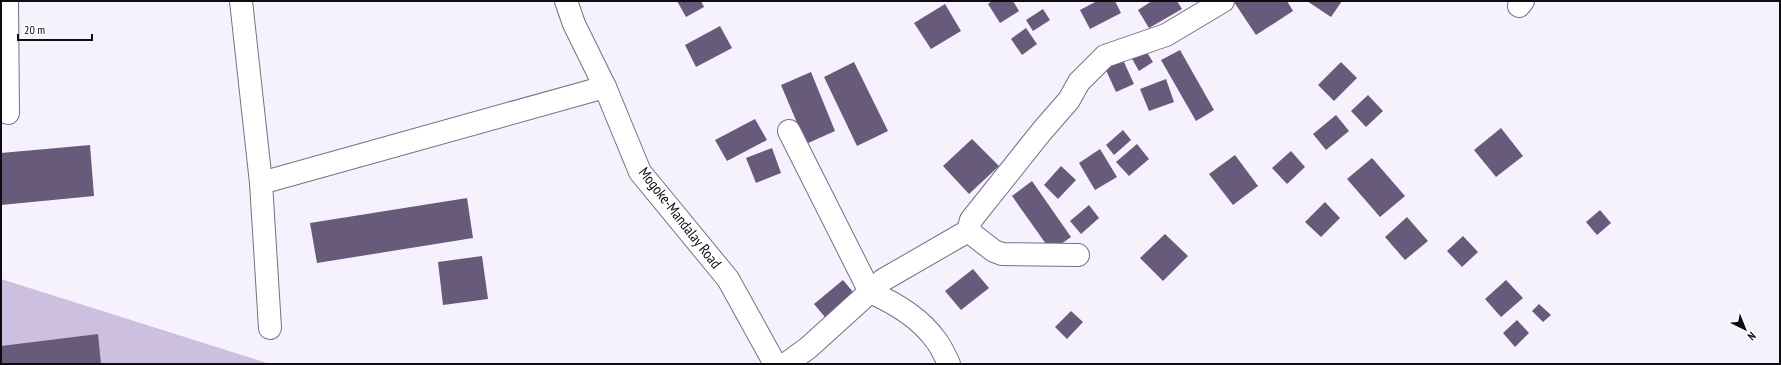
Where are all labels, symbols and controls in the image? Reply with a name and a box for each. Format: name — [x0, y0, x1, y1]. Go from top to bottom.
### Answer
scale bar — [18, 16, 92, 42]
text: 20 m — [24, 22, 45, 37]
street label: Mogoke-Mandalay Road — [635, 163, 726, 272]
north arrow — [1725, 309, 1765, 349]
text: N — [1745, 329, 1759, 343]

